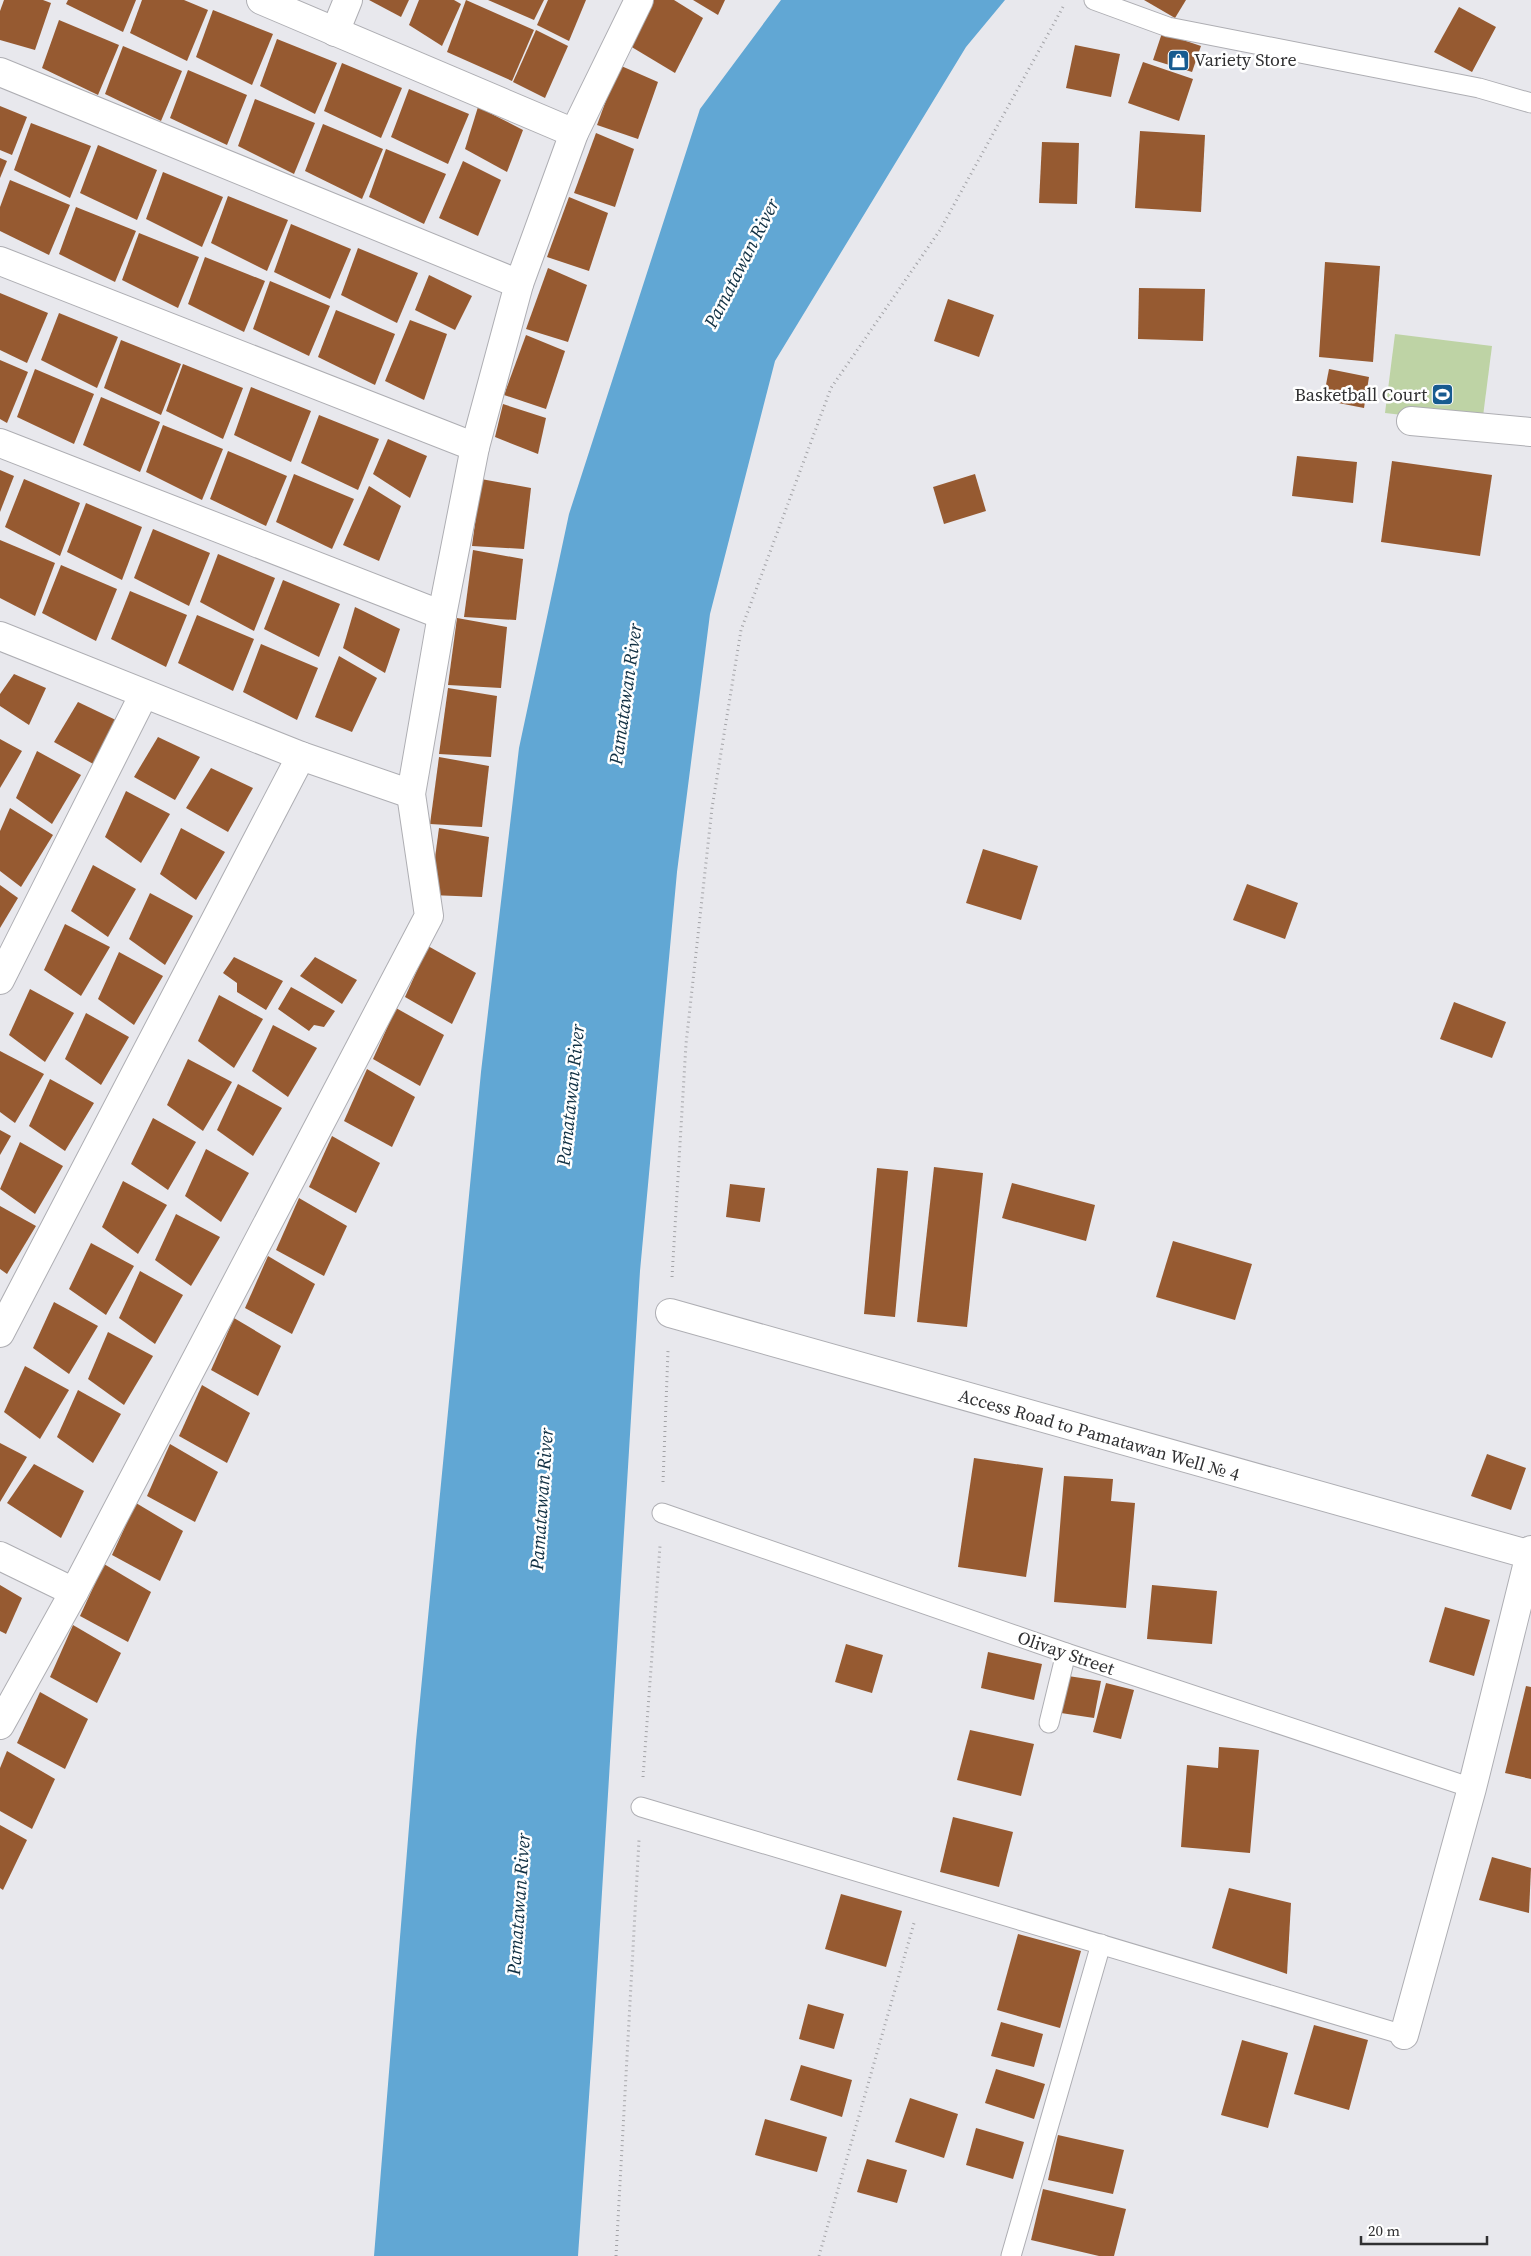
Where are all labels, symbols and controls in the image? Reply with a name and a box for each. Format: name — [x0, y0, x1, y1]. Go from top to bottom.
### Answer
place label: Variety Store — [1194, 47, 1297, 72]
shop icon: Variety Store — [1166, 48, 1190, 72]
water label: Pamatawan River — [697, 192, 786, 333]
place label: Basketball Court — [1295, 382, 1427, 407]
sports icon: Basketball Court — [1431, 383, 1455, 407]
water label: Pamatawan River — [602, 620, 648, 767]
water label: Pamatawan River — [550, 1021, 591, 1168]
street label: Access Road to Pamatawan Well № 4 — [956, 1382, 1243, 1487]
water label: Pamatawan River — [523, 1426, 559, 1572]
street label: Olivay Street — [1014, 1624, 1118, 1681]
water label: Pamatawan River — [500, 1831, 536, 1977]
scale bar — [1361, 2214, 1487, 2246]
text: 20 m — [1368, 2220, 1400, 2241]

